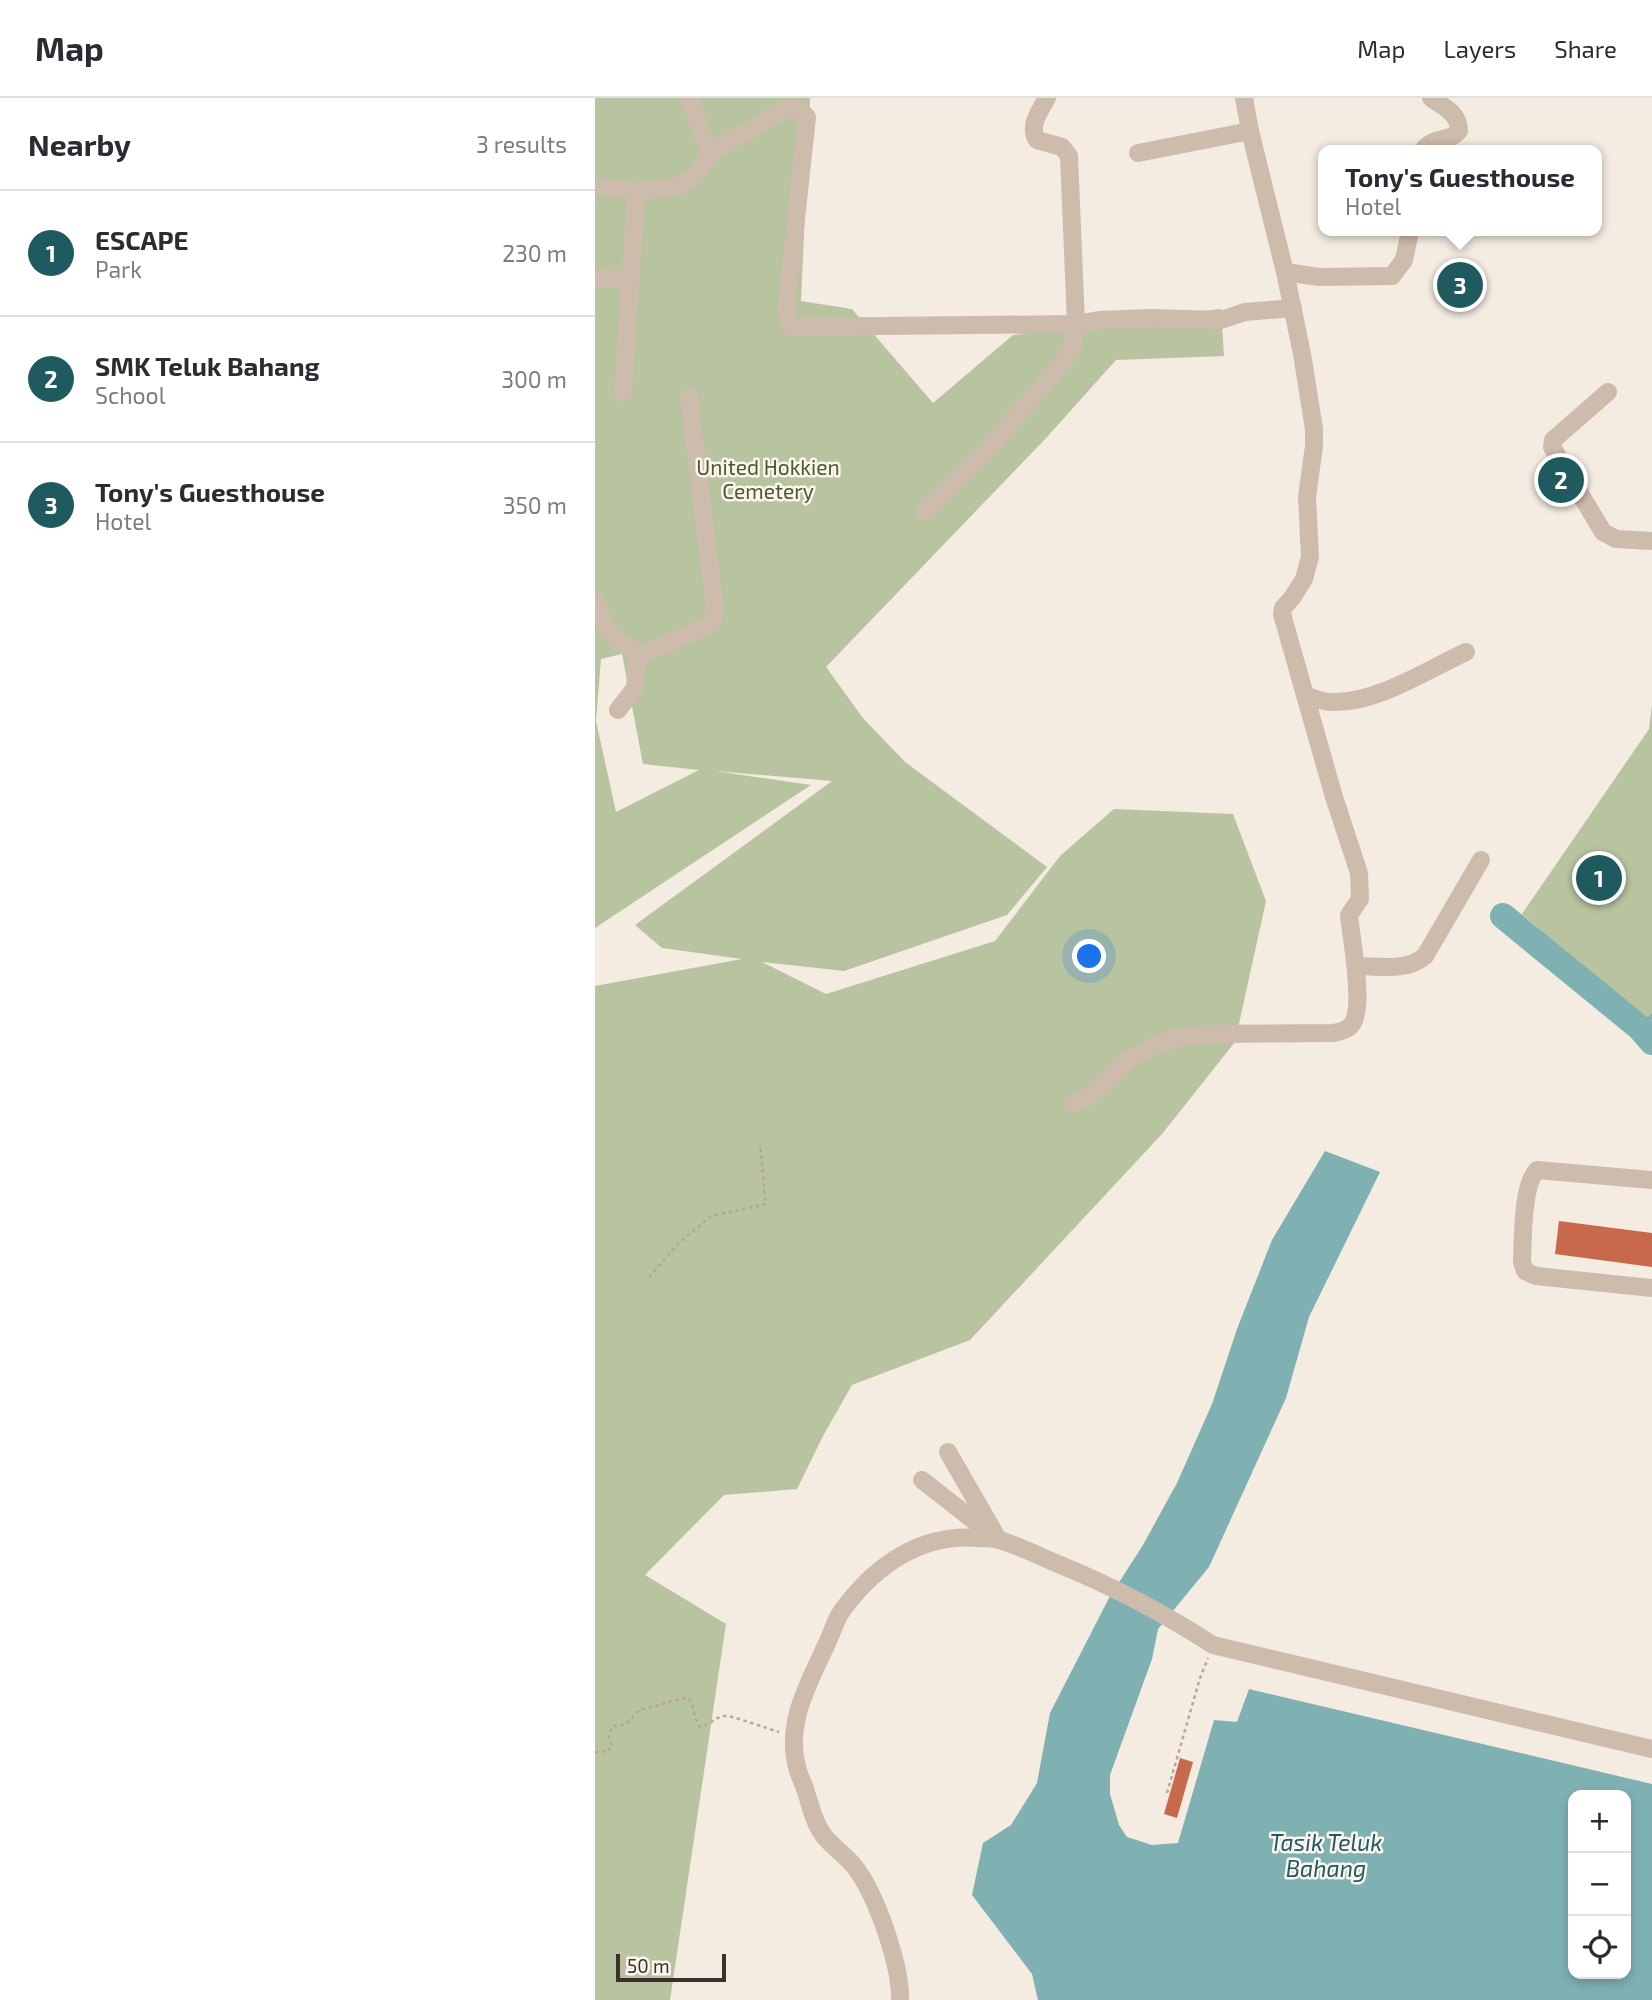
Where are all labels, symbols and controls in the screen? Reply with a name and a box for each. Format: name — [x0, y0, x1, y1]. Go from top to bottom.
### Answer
text: Map — [35, 28, 104, 68]
text: Map — [1357, 34, 1405, 63]
text: Layers — [1443, 34, 1516, 63]
text: Share — [1554, 34, 1617, 63]
text: Nearby — [28, 126, 131, 162]
text: 3 results — [476, 130, 567, 158]
popup — [1318, 145, 1602, 236]
text: Tony's Guesthouse — [1345, 161, 1575, 192]
text: Hotel — [1345, 192, 1401, 220]
text: ESCAPE — [95, 224, 189, 255]
text: 1 — [46, 239, 56, 267]
text: 230 m — [502, 239, 567, 267]
text: Park — [95, 255, 142, 283]
pin: 3 — [1437, 259, 1483, 311]
text: SMK Teluk Bahang — [95, 350, 320, 381]
text: 2 — [44, 365, 58, 393]
text: 300 m — [501, 365, 567, 393]
text: School — [95, 381, 165, 409]
park label: United Hokkien Cemetery — [696, 454, 840, 503]
pin: 2 — [1538, 454, 1584, 506]
text: Tony's Guesthouse — [95, 476, 325, 507]
text: 3 — [44, 491, 58, 519]
text: 350 m — [503, 491, 567, 519]
text: Hotel — [95, 507, 151, 535]
pin: 1 — [1576, 852, 1622, 904]
your location — [1072, 939, 1106, 973]
map controls — [1568, 1790, 1631, 1979]
button: + — [1568, 1790, 1631, 1853]
water label: Tasik Teluk Bahang — [1270, 1828, 1382, 1882]
button: − — [1568, 1853, 1631, 1916]
button: locate — [1568, 1916, 1631, 1979]
scale bar — [616, 1951, 726, 1983]
text: 50 m — [627, 1954, 670, 1977]

